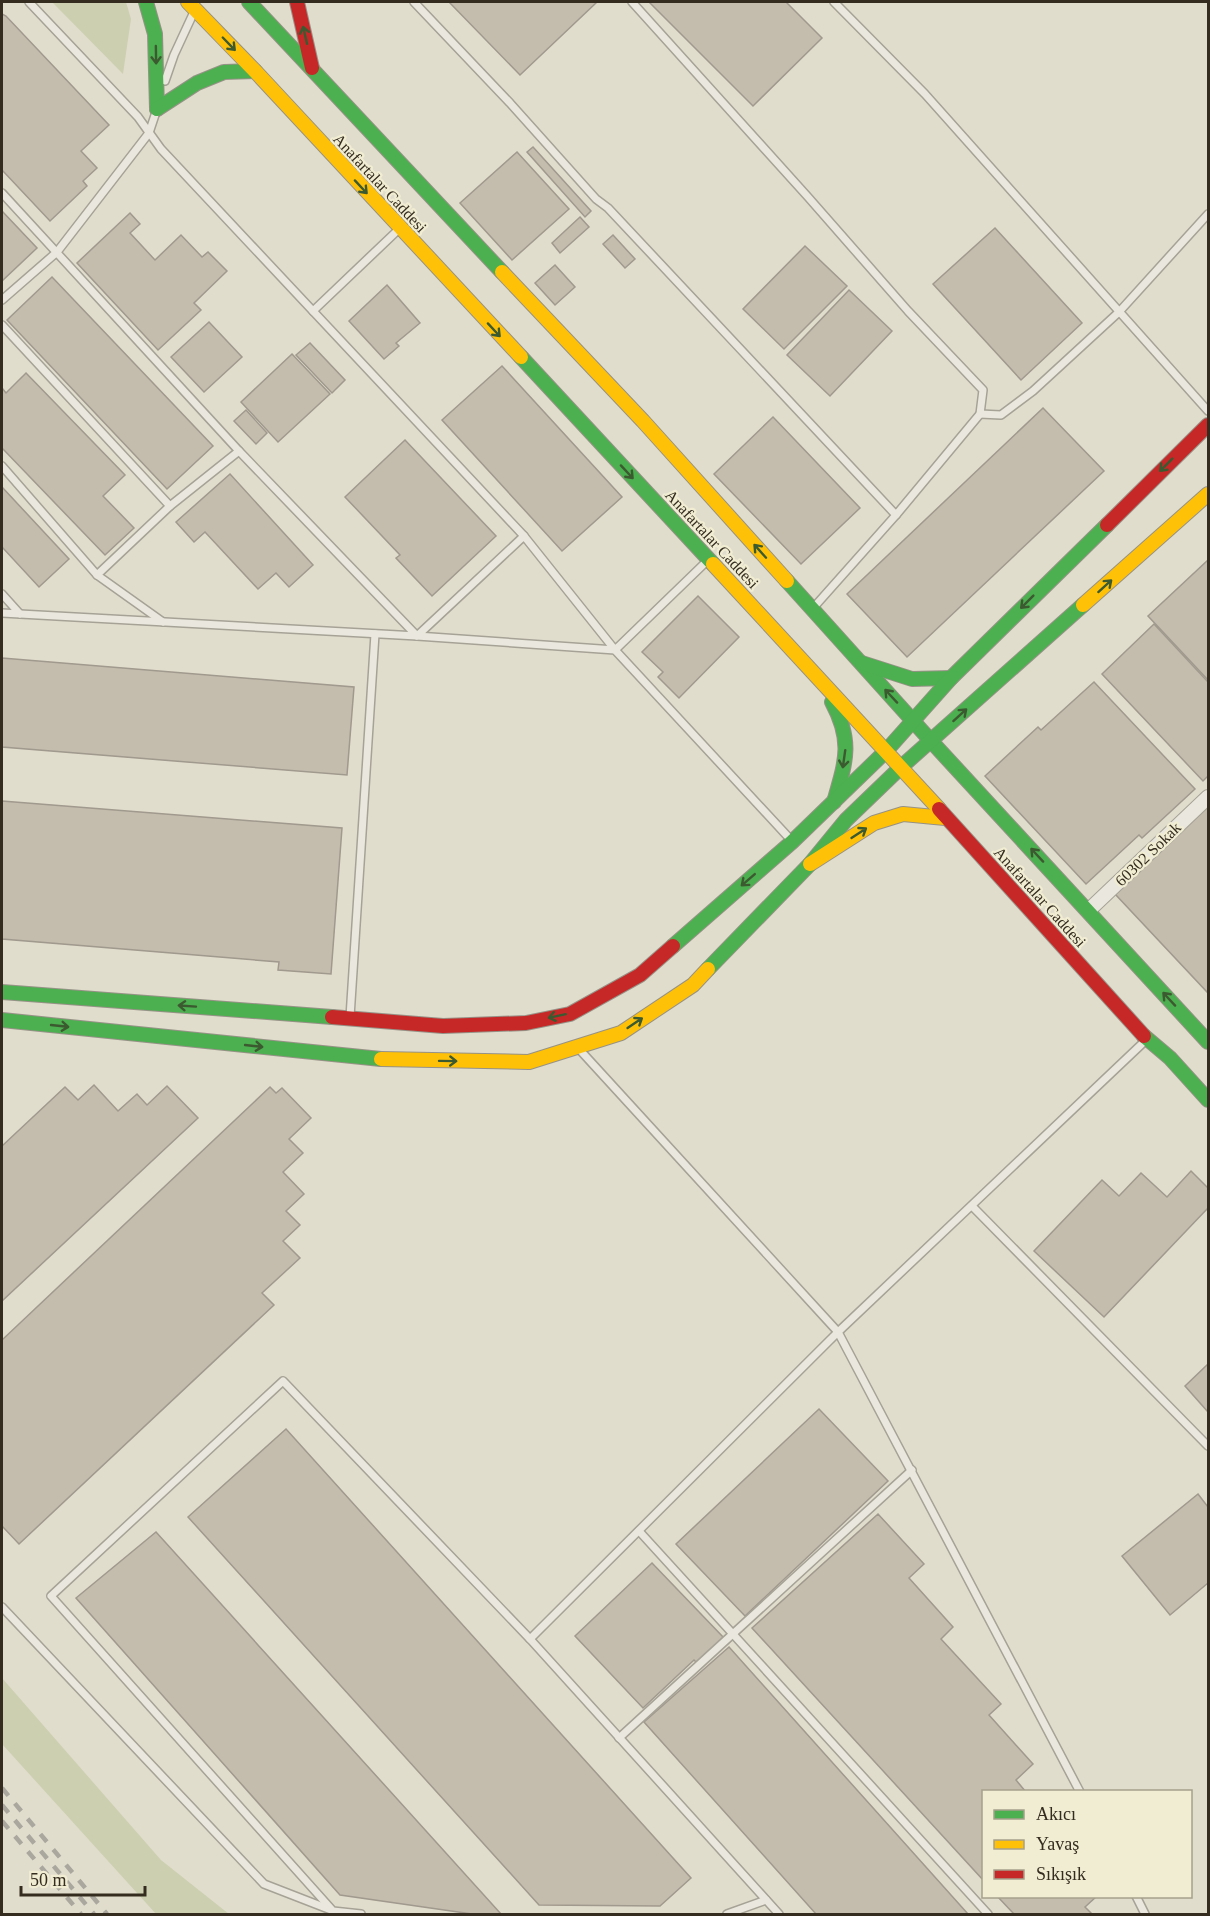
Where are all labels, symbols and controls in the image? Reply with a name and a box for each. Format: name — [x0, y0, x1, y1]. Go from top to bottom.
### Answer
one-way arrow — [299, 26, 310, 46]
one-way arrow — [222, 36, 236, 51]
one-way arrow — [150, 44, 161, 64]
street label: Anafartalar Caddesi — [330, 130, 430, 236]
one-way arrow — [354, 179, 369, 194]
one-way arrow — [487, 322, 501, 337]
one-way arrow — [1159, 458, 1174, 473]
one-way arrow — [620, 465, 634, 480]
street label: Anafartalar Caddesi — [662, 486, 762, 592]
one-way arrow — [753, 544, 767, 559]
one-way arrow — [1097, 579, 1112, 593]
one-way arrow — [1020, 595, 1035, 610]
one-way arrow — [884, 689, 898, 704]
one-way arrow — [952, 708, 967, 722]
one-way arrow — [839, 748, 850, 768]
street label: 60302 Sokak — [1112, 819, 1184, 889]
one-way arrow — [850, 826, 867, 838]
street label: Anafartalar Caddesi — [991, 844, 1090, 951]
one-way arrow — [1030, 848, 1044, 863]
one-way arrow — [741, 873, 756, 887]
one-way arrow — [1162, 992, 1176, 1007]
one-way arrow — [178, 1000, 198, 1011]
one-way arrow — [548, 1011, 567, 1022]
one-way arrow — [627, 1017, 644, 1030]
one-way arrow — [49, 1021, 69, 1032]
one-way arrow — [243, 1041, 263, 1052]
one-way arrow — [437, 1055, 457, 1067]
legend — [982, 1790, 1192, 1898]
text: Akıcı — [1036, 1804, 1076, 1824]
text: Yavaş — [1036, 1834, 1079, 1854]
scale bar — [21, 1859, 146, 1897]
text: Sıkışık — [1036, 1864, 1086, 1884]
text: 50 m — [30, 1870, 67, 1890]

